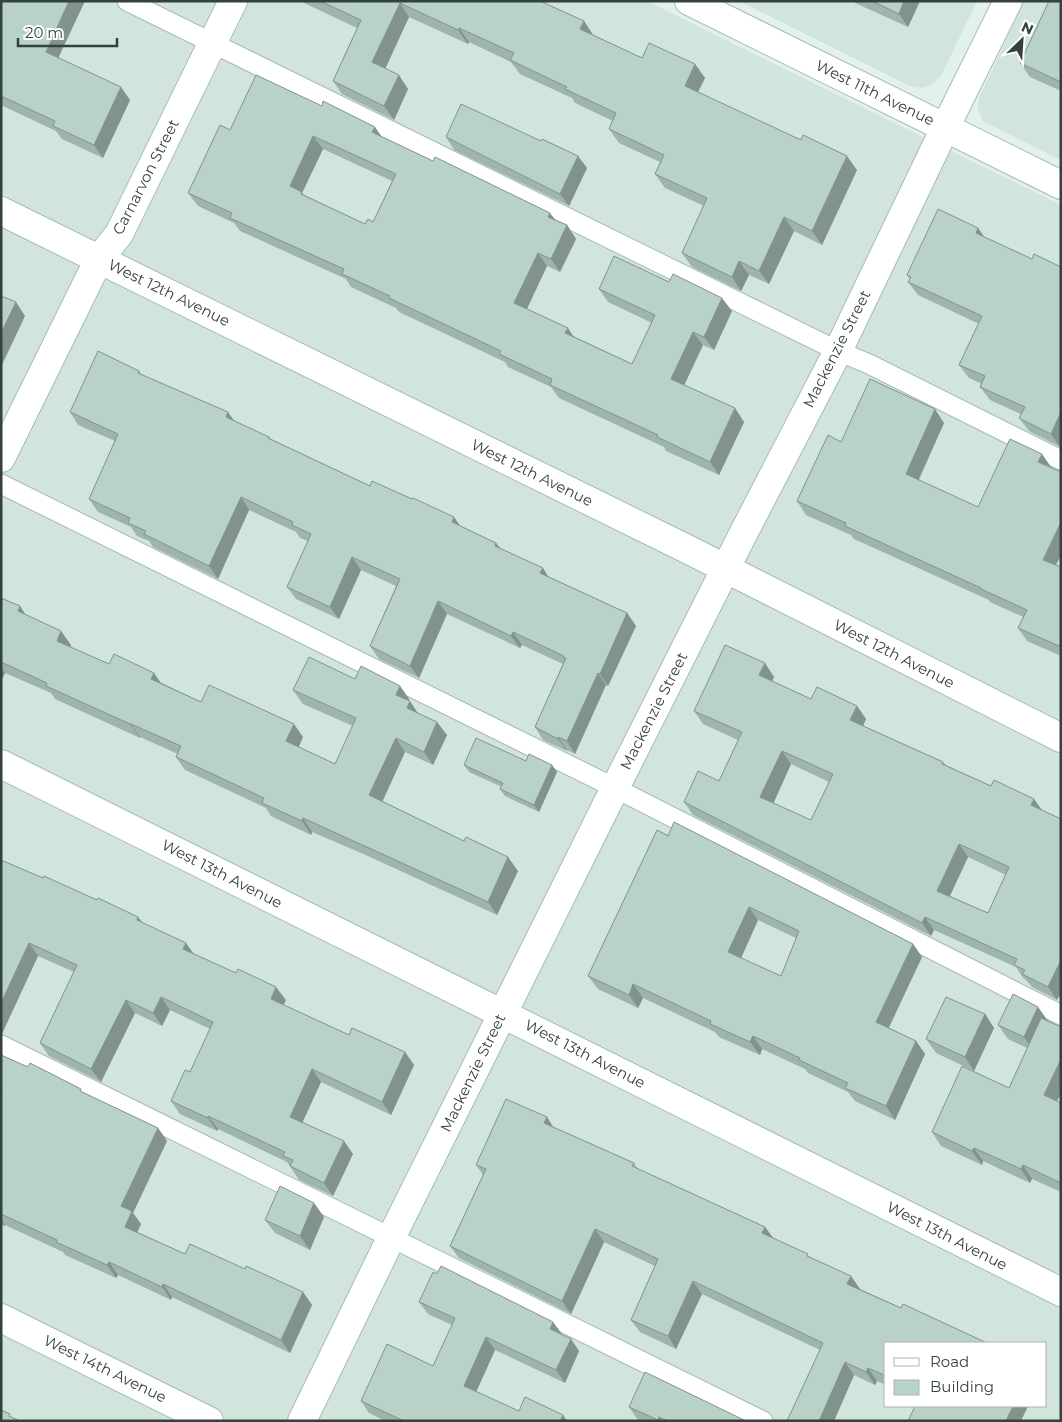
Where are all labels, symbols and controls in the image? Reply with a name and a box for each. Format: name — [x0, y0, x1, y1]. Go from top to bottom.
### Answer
scale bar — [18, 15, 116, 47]
north arrow — [997, 15, 1047, 65]
text: N — [1019, 18, 1036, 39]
text: 20 m — [25, 23, 63, 42]
street label: West 11th Avenue — [813, 56, 938, 130]
street label: Carnarvon Street — [108, 116, 183, 238]
street label: West 12th Avenue — [105, 255, 233, 330]
street label: Mackenzie Street — [799, 287, 874, 411]
street label: West 12th Avenue — [468, 435, 596, 510]
street label: West 12th Avenue — [831, 615, 958, 692]
street label: Mackenzie Street — [616, 649, 691, 773]
street label: West 13th Avenue — [159, 835, 286, 912]
street label: Mackenzie Street — [436, 1010, 509, 1135]
street label: West 13th Avenue — [522, 1015, 649, 1092]
street label: West 13th Avenue — [884, 1197, 1011, 1274]
street label: West 14th Avenue — [41, 1331, 170, 1407]
legend — [884, 1342, 1047, 1407]
text: Road — [930, 1352, 969, 1371]
text: Building — [930, 1377, 994, 1396]

